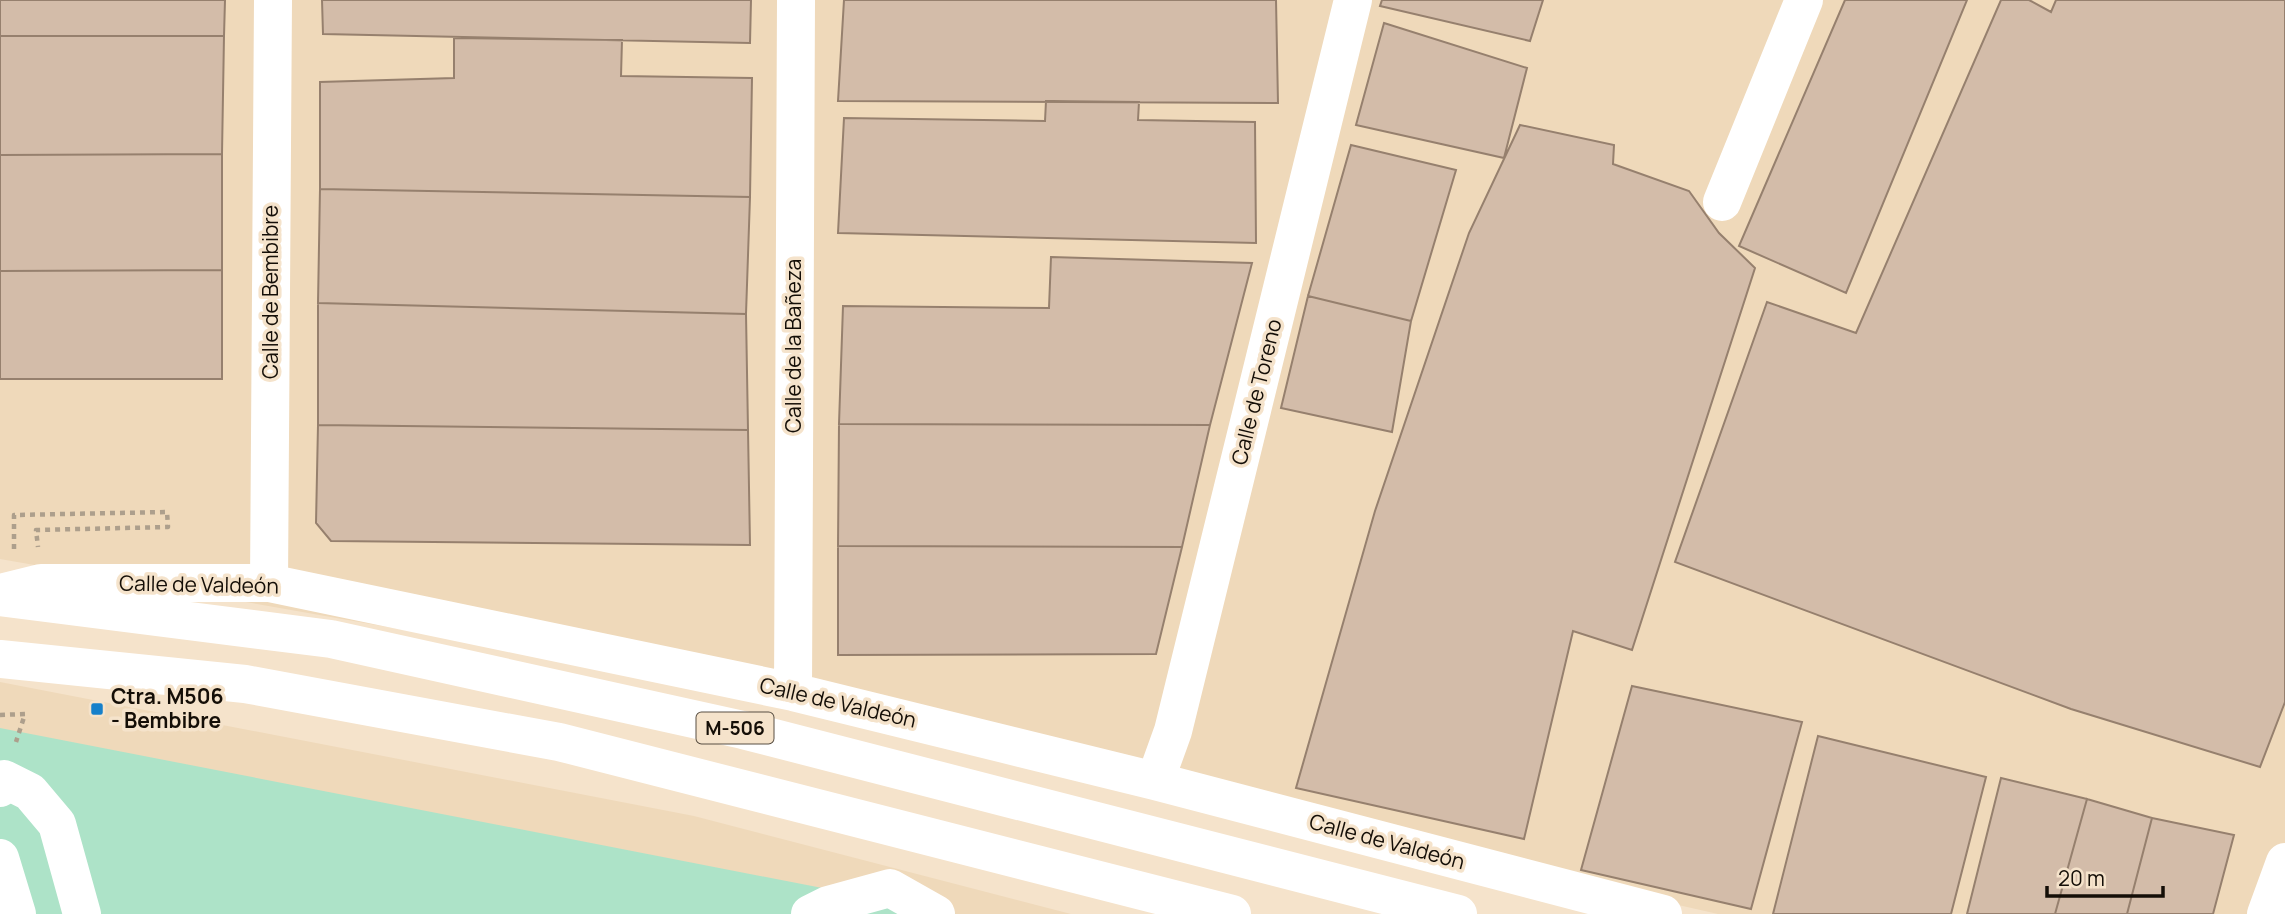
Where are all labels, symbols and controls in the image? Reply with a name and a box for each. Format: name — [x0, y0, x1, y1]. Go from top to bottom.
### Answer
street label: Calle de Bembibre — [256, 205, 284, 379]
street label: Calle de la Bañeza — [779, 259, 807, 433]
street label: Calle de Toreno — [1224, 316, 1288, 468]
street label: Calle de Valdeón — [119, 569, 279, 599]
street label: Calle de Valdeón — [757, 670, 919, 734]
place label: Ctra. M506 - Bembibre — [111, 682, 224, 734]
marker: Ctra. M506 - Bembibre — [89, 701, 105, 717]
road number: M-506 — [696, 712, 774, 744]
street label: Calle de Valdeón — [1306, 807, 1468, 875]
scale bar — [2047, 855, 2162, 899]
text: 20 m — [2058, 864, 2105, 892]

